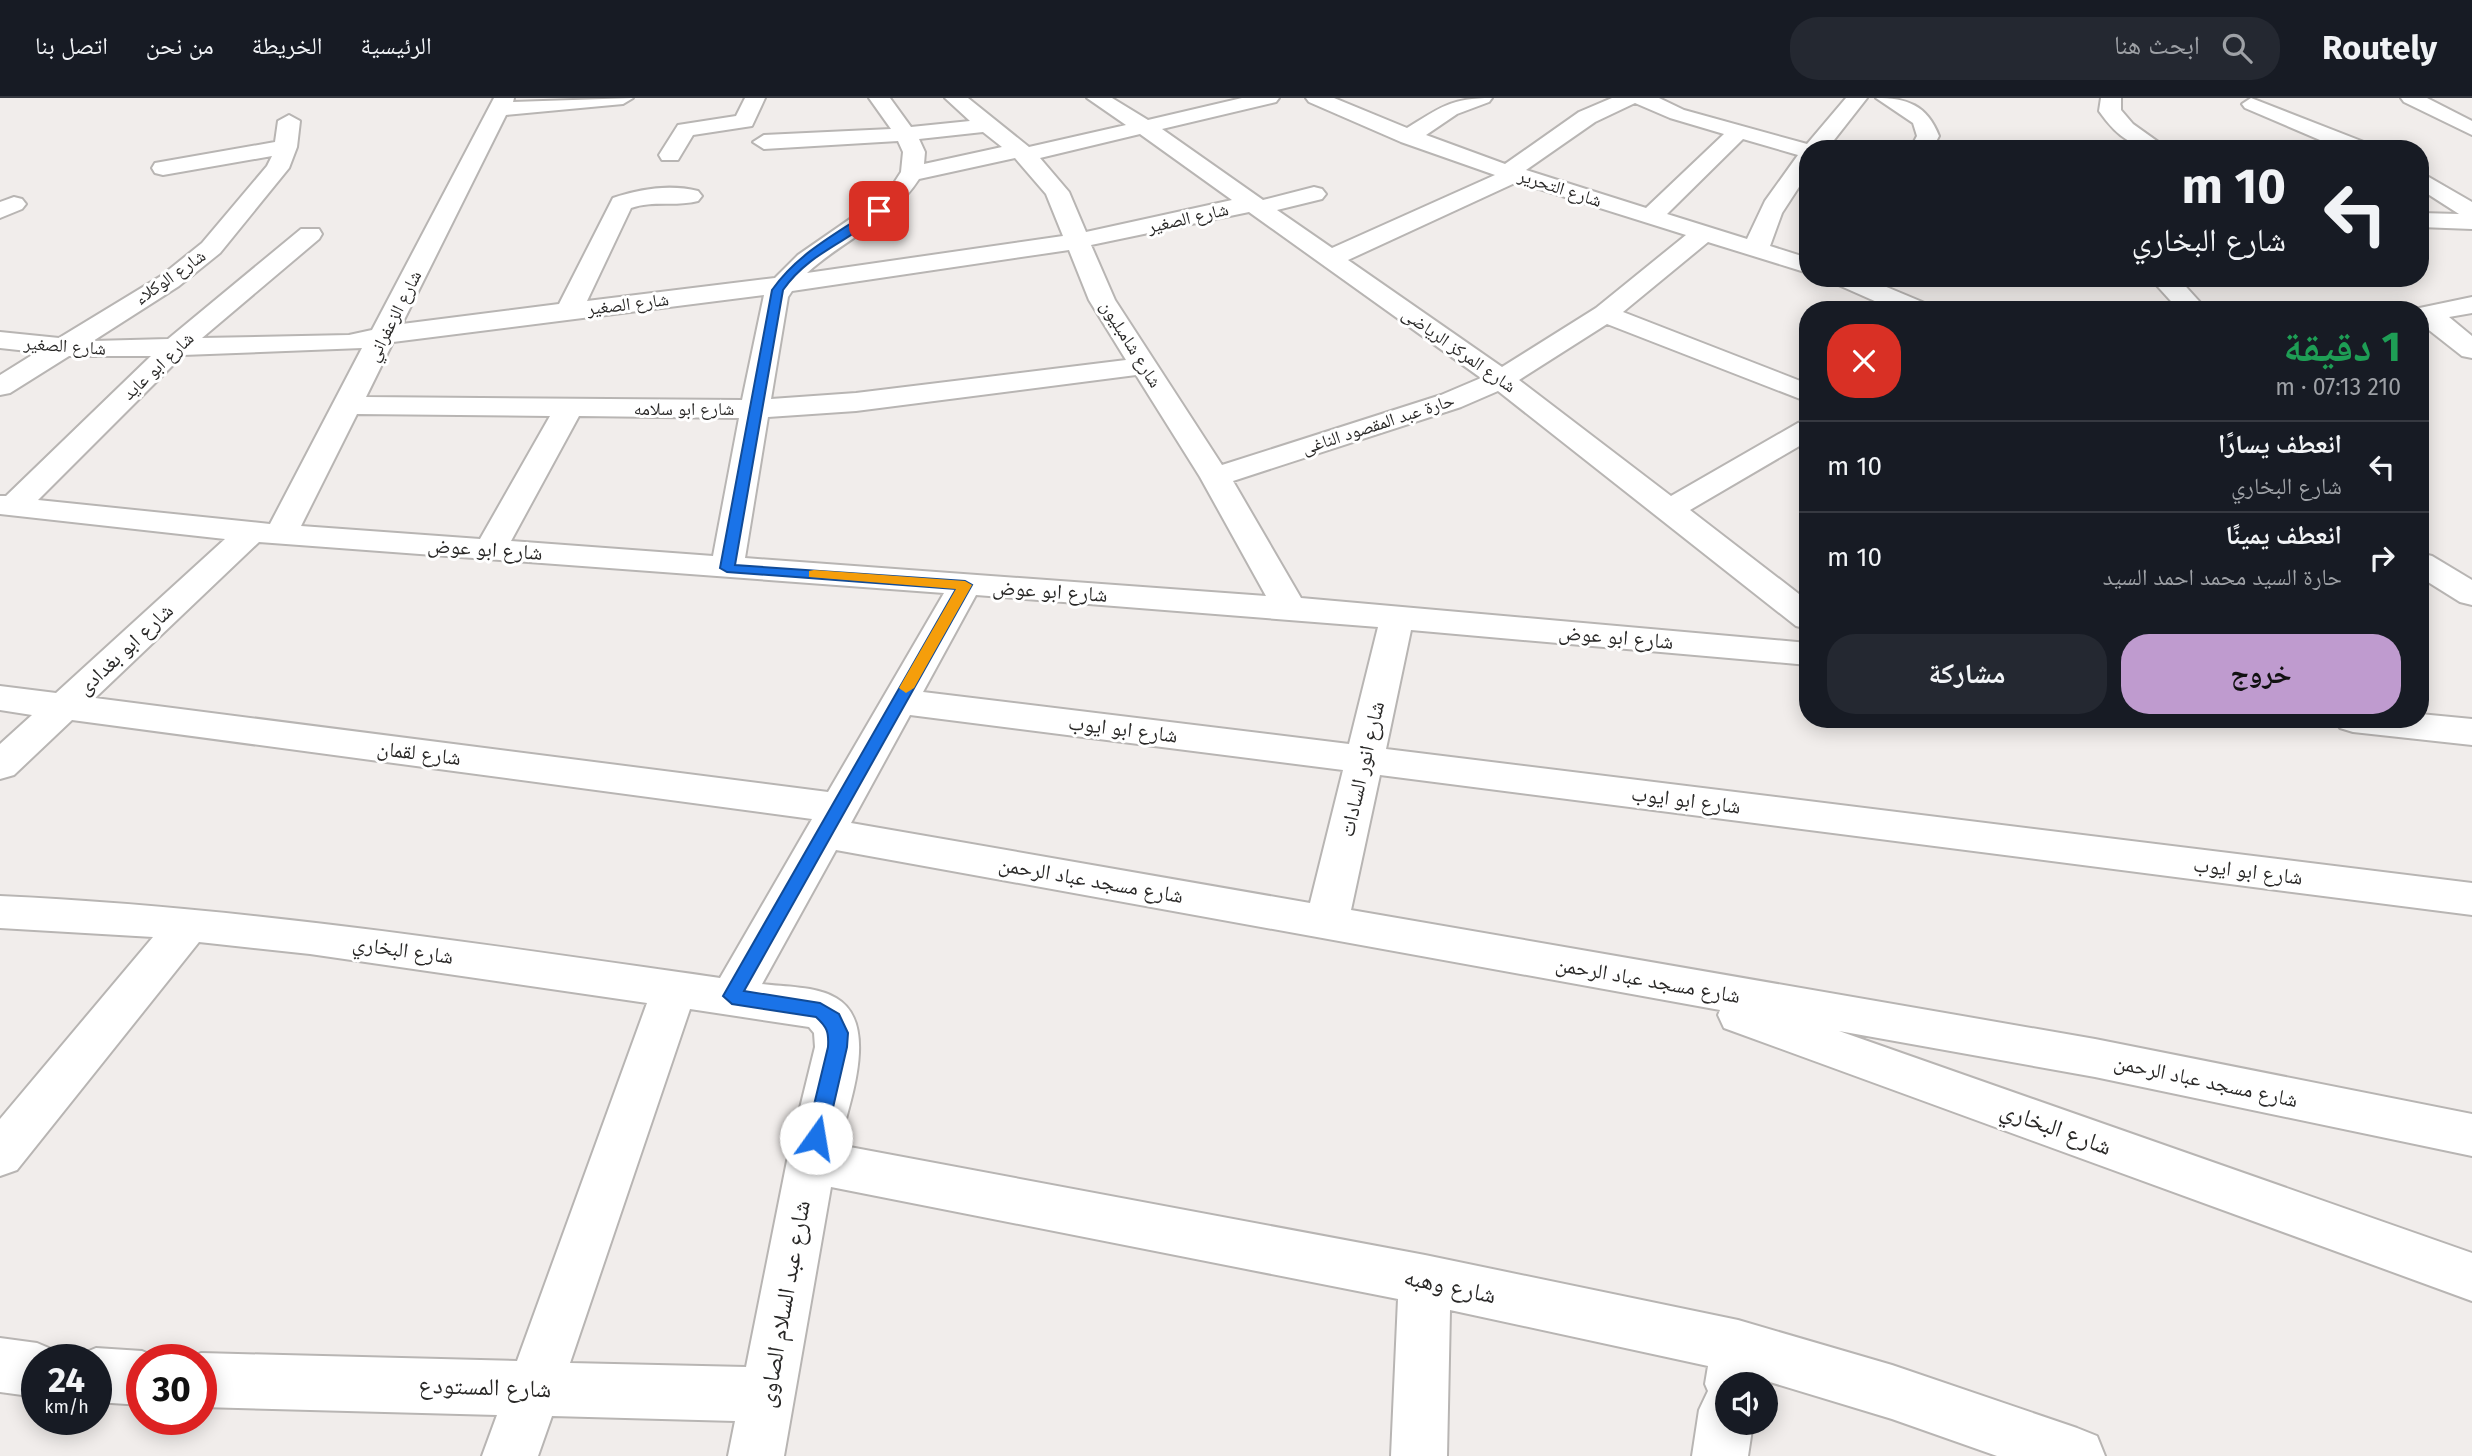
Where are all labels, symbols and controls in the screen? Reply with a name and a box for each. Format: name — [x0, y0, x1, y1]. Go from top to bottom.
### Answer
search box — [1790, 17, 2280, 80]
text: Routely — [2322, 28, 2437, 68]
icon: search — [2218, 29, 2256, 67]
text: ابحث هنا — [2114, 30, 2200, 61]
text: اتصل بنا — [35, 32, 108, 60]
text: من نحن — [146, 32, 214, 60]
text: الخريطة — [252, 32, 322, 60]
text: الرئيسية — [360, 32, 432, 60]
text: 10 m — [2182, 157, 2286, 216]
street label: شارع التحرير — [1515, 164, 1604, 212]
icon: left — [2310, 168, 2401, 259]
pin — [849, 181, 909, 241]
icon: arrive — [860, 192, 898, 230]
street label: شارع الصغير — [1144, 198, 1231, 238]
text: شارع البخاري — [2131, 221, 2286, 259]
street label: شارع الوكلاء — [130, 245, 210, 309]
street label: شارع الزعفراني — [362, 267, 430, 367]
street label: شارع الصغير — [585, 288, 670, 320]
street label: شارع شامبليون — [1096, 296, 1166, 392]
street label: شارع المركز الرياضى — [1398, 303, 1520, 397]
text: 1 دقيقة — [2283, 322, 2401, 372]
button: close — [1827, 324, 1901, 398]
street label: شارع ابو عايد — [118, 327, 198, 405]
street label: شارع الصغير — [22, 332, 107, 360]
text: 210 m · 07:13 — [2275, 373, 2401, 401]
street label: حارة عبد المقصود الناغى — [1299, 389, 1457, 459]
street label: شارع ابو سلامه — [634, 398, 734, 420]
text: انعطف يسارًا — [2218, 429, 2342, 460]
icon: left — [2363, 448, 2401, 486]
text: 10 m — [1827, 451, 1882, 482]
text: شارع البخاري — [2231, 472, 2342, 500]
text: انعطف يمينًا — [2226, 520, 2342, 551]
street label: شارع ابو عوض — [427, 532, 543, 566]
icon: right — [2363, 539, 2401, 577]
text: 10 m — [1827, 542, 1882, 573]
text: حارة السيد محمد احمد السيد — [2103, 563, 2342, 591]
street label: شارع ابو عوض — [992, 574, 1108, 608]
street label: شارع ابو بغدادى — [71, 598, 179, 700]
street label: شارع ابو عوض — [1558, 619, 1674, 655]
button: مشاركة — [1827, 634, 2107, 714]
button: خروج — [2121, 634, 2401, 714]
street label: شارع انور السادات — [1334, 699, 1390, 839]
street label: شارع ابو ايوب — [1067, 709, 1179, 749]
street label: شارع لقمان — [376, 735, 462, 771]
street label: شارع ابو ايوب — [1630, 780, 1742, 820]
street label: شارع مسجد عباد الرحمن — [997, 851, 1185, 909]
street label: شارع ابو ايوب — [2192, 851, 2304, 891]
street label: شارع البخاري — [350, 930, 455, 973]
street label: شارع مسجد عباد الرحمن — [1554, 951, 1742, 1009]
street label: شارع مسجد عباد الرحمن — [2112, 1049, 2300, 1113]
street label: شارع البخاري — [1995, 1095, 2115, 1166]
position arrow — [779, 1101, 853, 1175]
street label: شارع عبد السلام الصاوى — [752, 1198, 818, 1410]
street label: شارع وهبه — [1401, 1263, 1499, 1310]
speed limit sign: 30 — [126, 1344, 217, 1435]
text: 24 — [48, 1359, 85, 1401]
street label: شارع المستودع — [418, 1371, 552, 1404]
map controls — [1715, 1372, 1778, 1435]
button: sound — [1715, 1372, 1778, 1435]
text: km/h — [44, 1396, 89, 1418]

